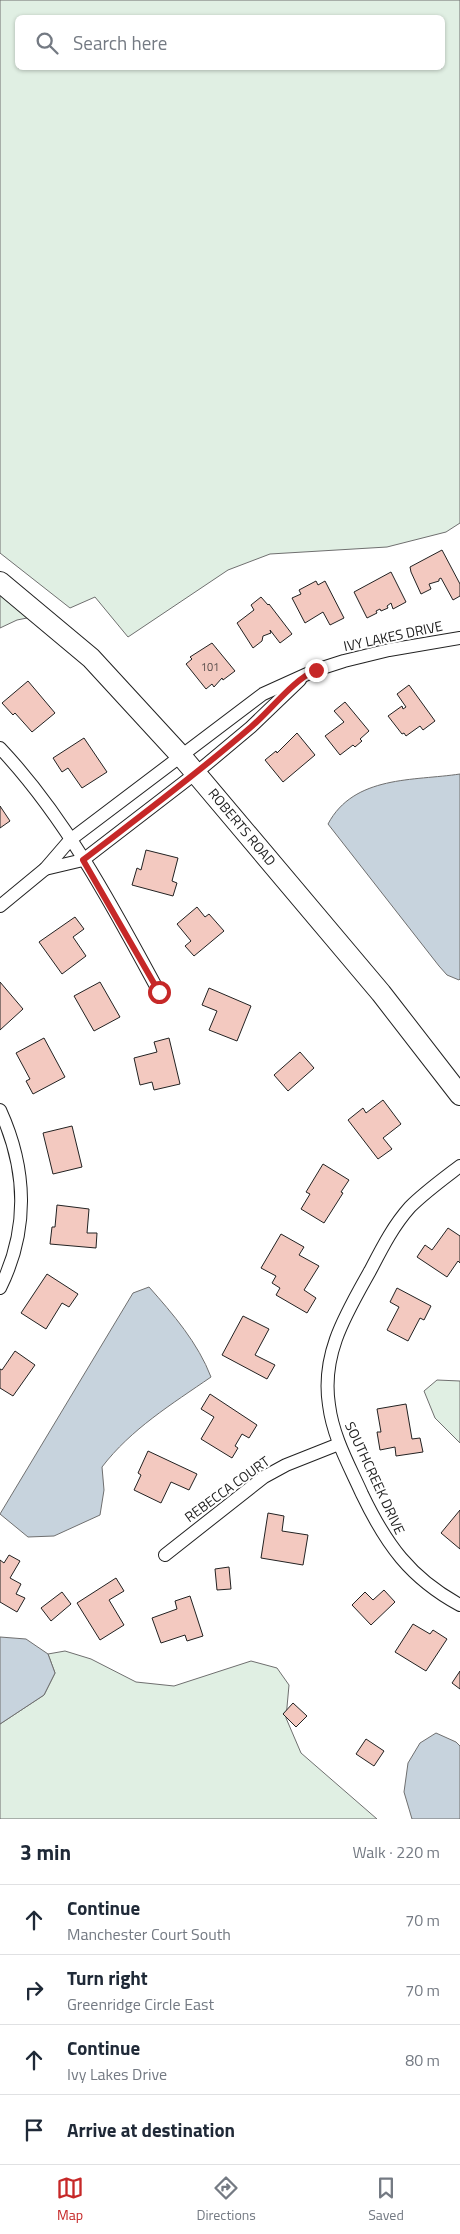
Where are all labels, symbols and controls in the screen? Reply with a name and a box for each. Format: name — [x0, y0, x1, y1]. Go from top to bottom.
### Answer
search box — [15, 15, 445, 70]
text: Search here — [73, 28, 167, 57]
icon: search — [33, 29, 61, 57]
street label: IVY LAKES DRIVE — [342, 615, 445, 656]
house number: 101 — [201, 659, 219, 675]
route end — [305, 659, 328, 682]
street label: ROBERTS ROAD — [204, 783, 281, 870]
route start — [148, 981, 171, 1004]
street label: SOUTHCREEK DRIVE — [340, 1418, 411, 1538]
street label: REBECCA COURT — [180, 1450, 274, 1527]
text: 3 min — [20, 1836, 71, 1868]
text: Walk · 220 m — [352, 1840, 440, 1864]
text: Continue — [67, 1893, 140, 1922]
icon: ahead — [20, 1906, 48, 1934]
text: 70 m — [405, 1908, 440, 1932]
text: Manchester Court South — [67, 1922, 231, 1946]
text: Turn right — [67, 1963, 148, 1992]
icon: right — [20, 1976, 48, 2004]
text: 70 m — [405, 1978, 440, 2002]
text: Greenridge Circle East — [67, 1992, 214, 2016]
text: Continue — [67, 2033, 140, 2062]
icon: ahead — [20, 2046, 48, 2074]
text: 80 m — [405, 2048, 440, 2072]
text: Ivy Lakes Drive — [67, 2062, 167, 2086]
text: Arrive at destination — [67, 2115, 235, 2144]
icon: arrive — [20, 2116, 48, 2144]
tab: Map — [56, 2174, 84, 2225]
tab: Directions — [196, 2174, 256, 2225]
tab: Saved — [368, 2174, 404, 2225]

